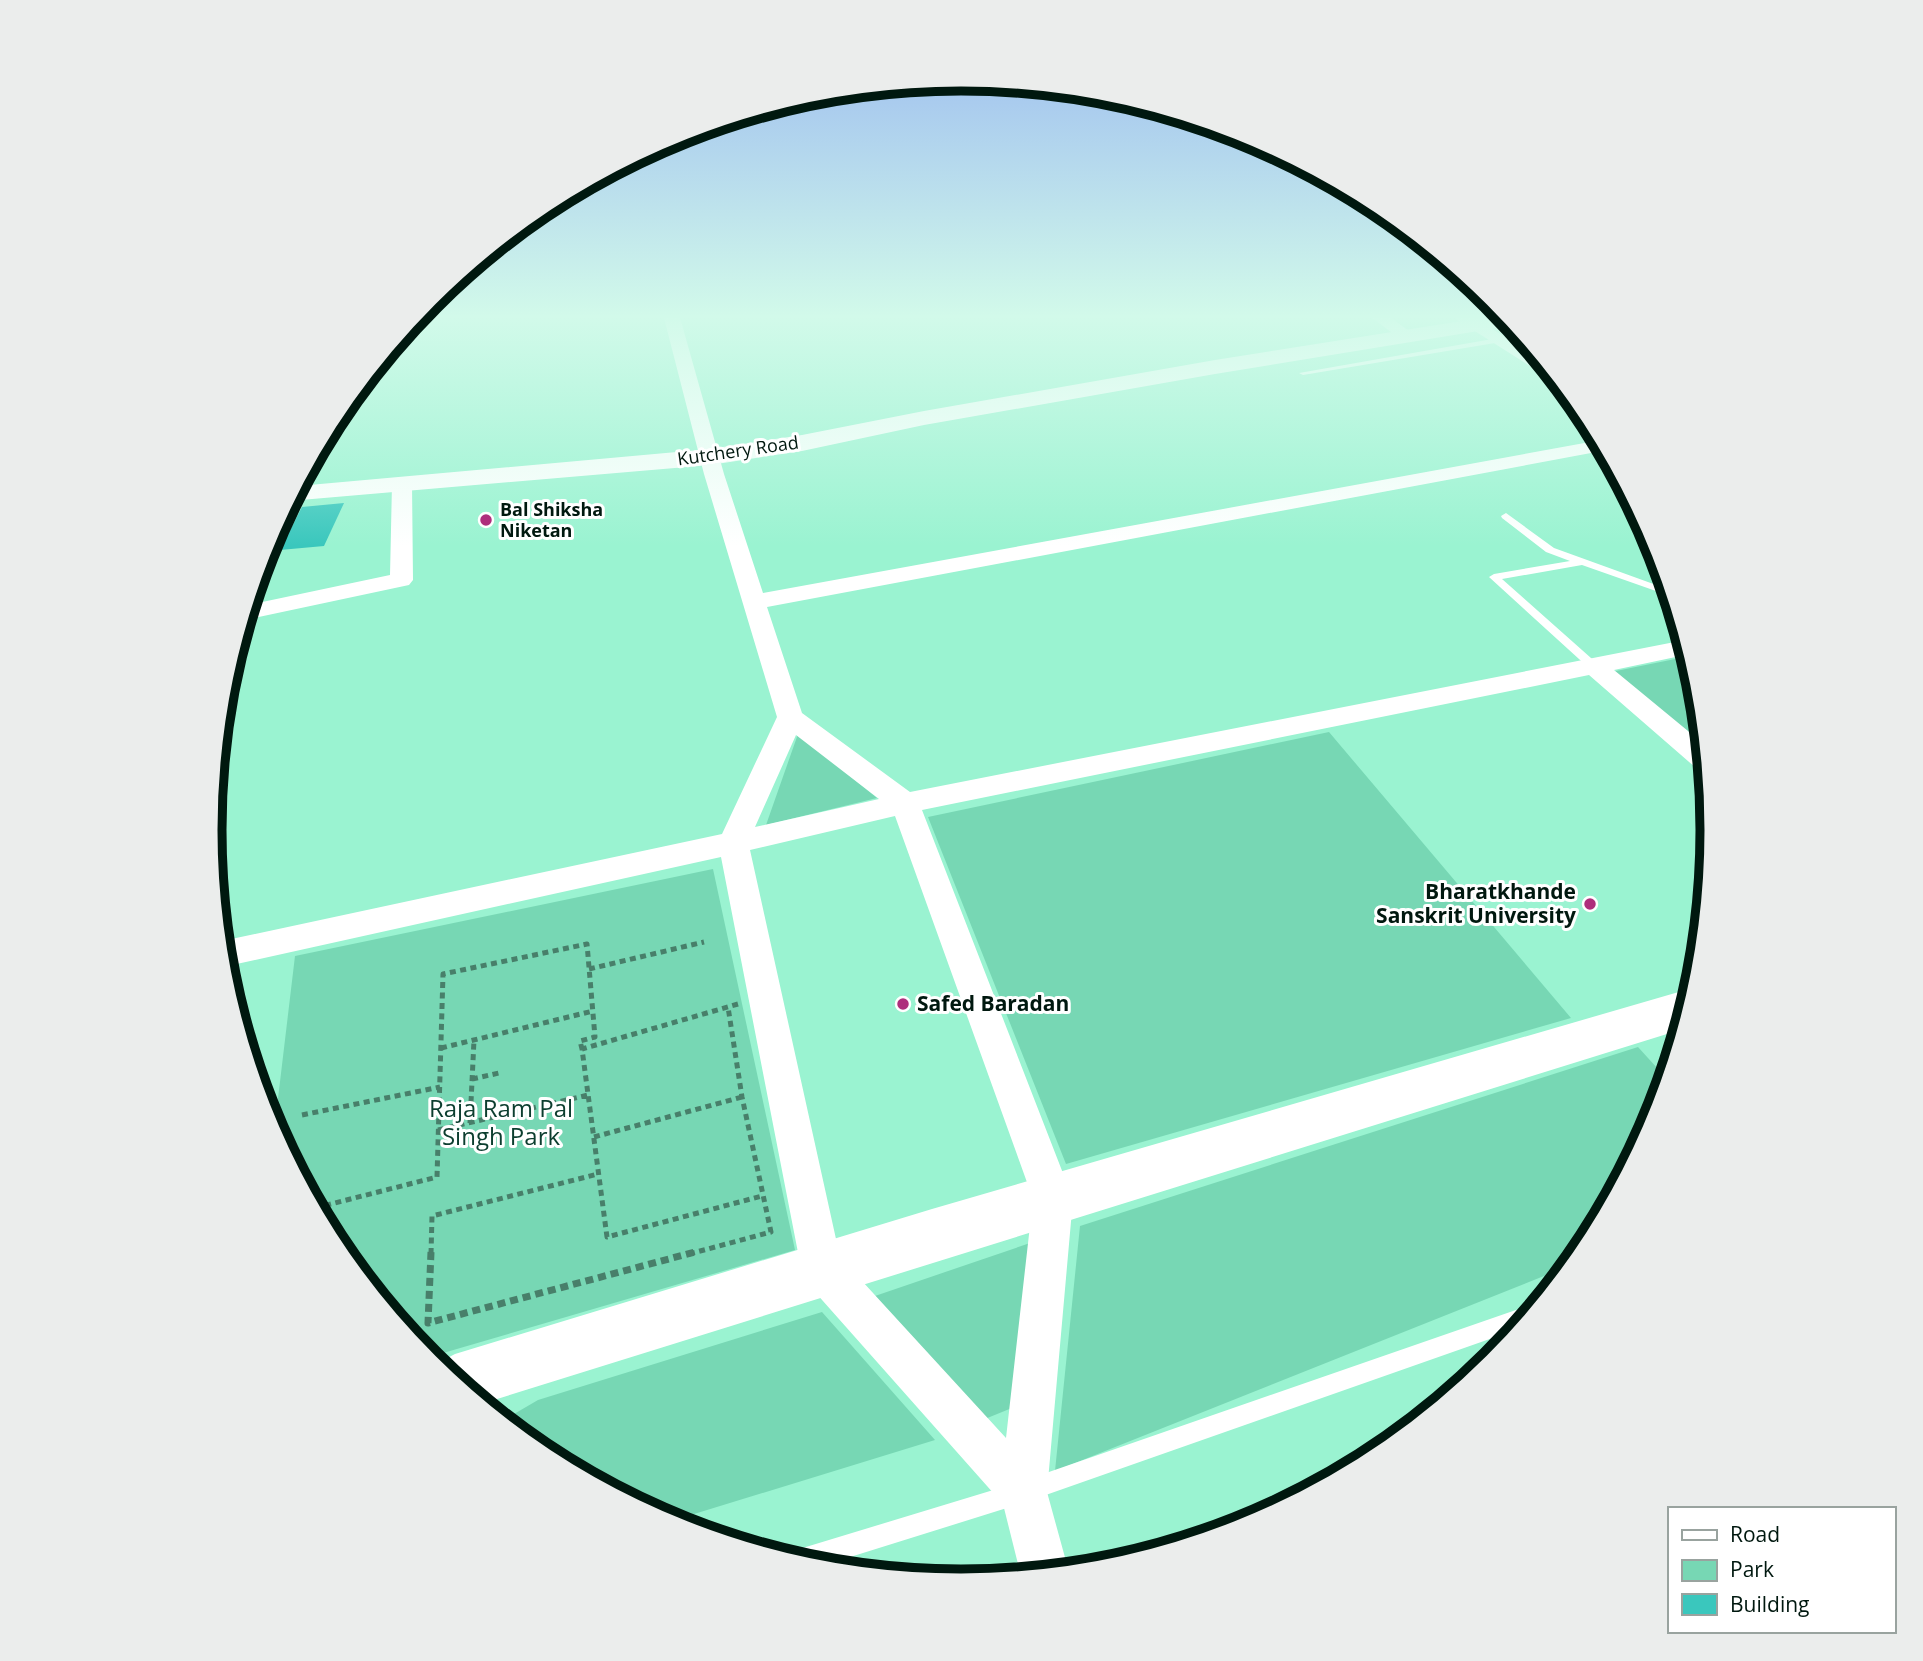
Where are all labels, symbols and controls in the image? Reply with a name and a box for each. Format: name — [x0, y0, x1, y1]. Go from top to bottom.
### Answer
street label: Kutchery Road — [676, 430, 800, 470]
place label: Bal Shiksha Niketan — [500, 497, 603, 542]
marker: Bal Shiksha Niketan — [478, 512, 494, 528]
place label: Bharatkhande Sanskrit University — [1376, 877, 1576, 929]
marker: Bharatkhande Sanskrit University — [1582, 896, 1598, 912]
place label: Safed Baradan — [917, 989, 1069, 1017]
marker: Safed Baradan — [895, 996, 911, 1012]
park label: Raja Ram Pal Singh Park — [429, 1091, 573, 1152]
legend — [1668, 1507, 1895, 1633]
text: Road — [1730, 1520, 1780, 1548]
text: Park — [1730, 1555, 1774, 1583]
text: Building — [1730, 1590, 1809, 1618]

